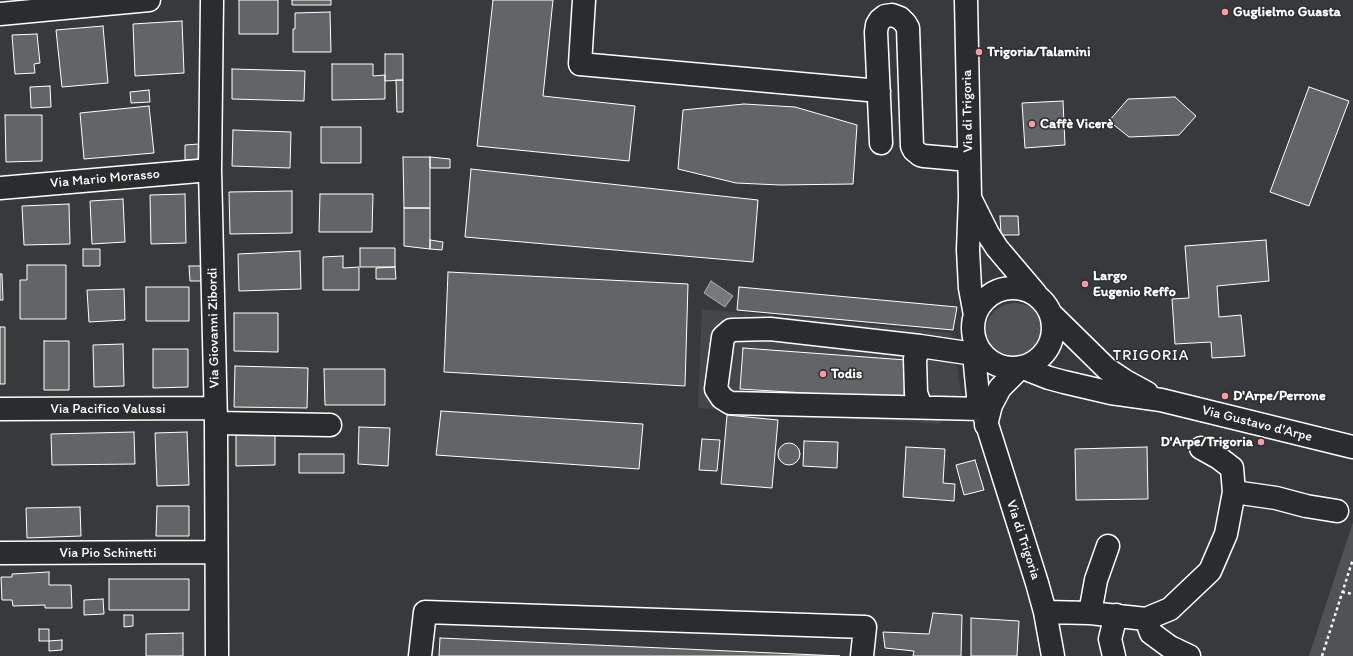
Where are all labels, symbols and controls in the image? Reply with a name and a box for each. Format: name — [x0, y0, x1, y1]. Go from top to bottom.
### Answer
place label: Guglielmo Guasta — [1233, 4, 1341, 20]
marker: Guglielmo Guasta — [1220, 7, 1230, 17]
place label: Trigoria/Talamini — [987, 44, 1090, 60]
marker: Trigoria/Talamini — [974, 47, 984, 57]
street label: Via di Trigoria — [959, 69, 977, 153]
place label: Caffè Vicerè — [1040, 116, 1113, 132]
marker: Caffè Vicerè — [1027, 119, 1037, 129]
street label: Via Mario Morasso — [50, 166, 160, 192]
street label: Via Giovanni Zibordi — [205, 268, 223, 388]
place label: Largo Eugenio Reffo — [1093, 268, 1176, 300]
marker: Largo Eugenio Reffo — [1080, 279, 1090, 289]
district label: TRIGORIA — [1113, 347, 1189, 365]
place label: Todis — [831, 366, 862, 382]
marker: Todis — [818, 369, 828, 379]
place label: D'Arpe/Perrone — [1233, 388, 1326, 404]
marker: D'Arpe/Perrone — [1220, 391, 1230, 401]
street label: Via Pacifico Valussi — [50, 401, 166, 417]
street label: Via Gustavo d'Arpe — [1200, 402, 1314, 446]
place label: D'Arpe/Trigoria — [1161, 434, 1253, 450]
marker: D'Arpe/Trigoria — [1256, 437, 1266, 447]
street label: Via di Trigoria — [1002, 498, 1044, 582]
street label: Via Pio Schinetti — [60, 545, 156, 561]

